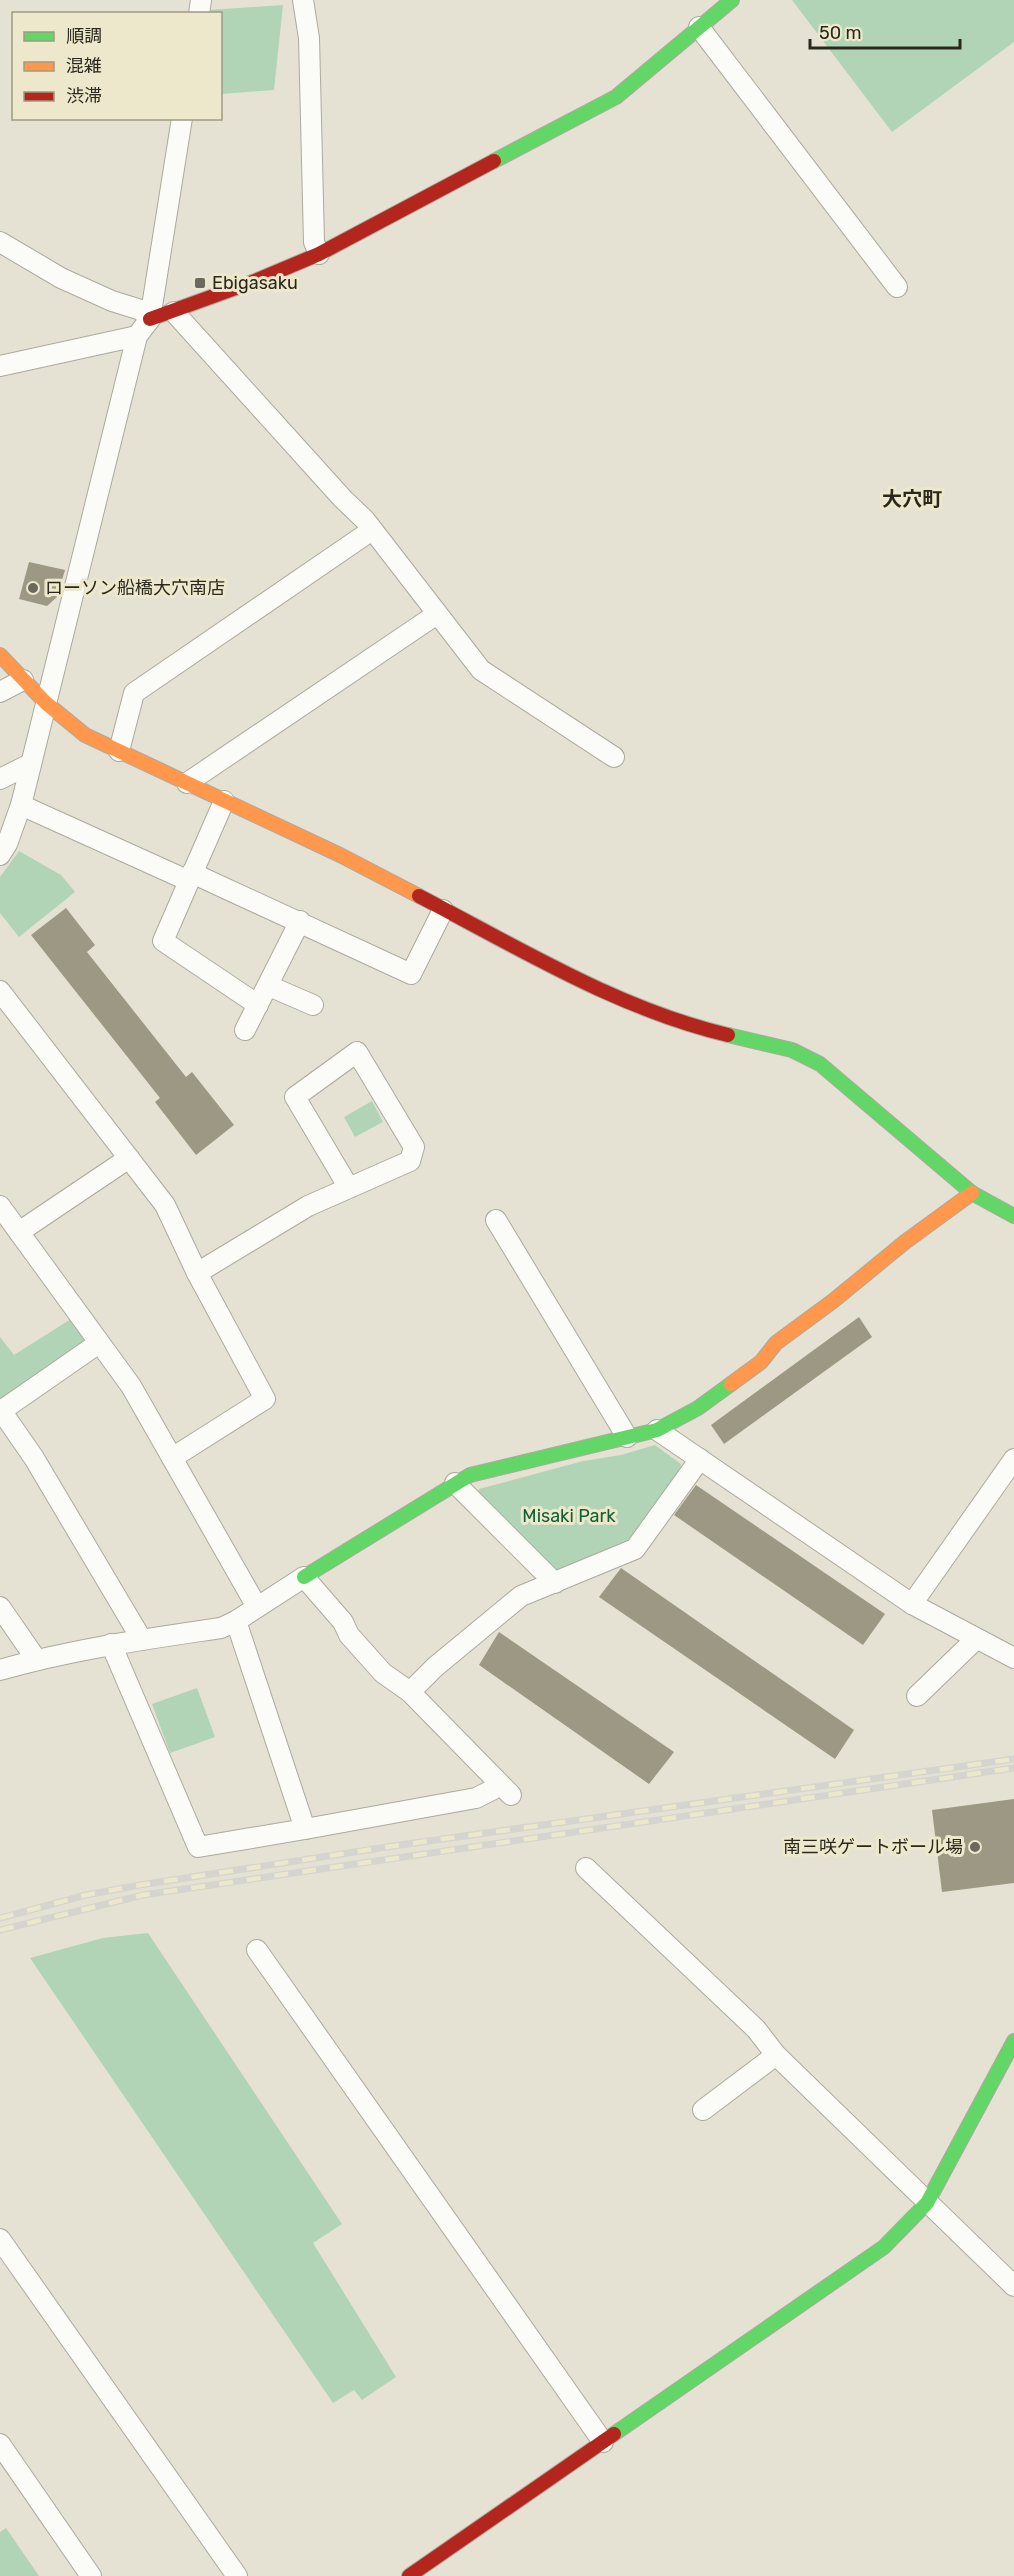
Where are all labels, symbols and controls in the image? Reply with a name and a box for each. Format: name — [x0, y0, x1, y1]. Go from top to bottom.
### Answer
legend — [12, 12, 222, 120]
scale bar — [810, 12, 960, 50]
text: 50 m — [819, 22, 862, 44]
text: 順調 — [66, 25, 102, 47]
text: 混雑 — [66, 55, 102, 77]
text: 渋滞 — [66, 85, 102, 107]
place label: Ebigasaku — [212, 272, 298, 294]
marker: Ebigasaku — [193, 276, 207, 290]
district label: 大穴町 — [882, 487, 942, 511]
place label: ローソン船橋大穴南店 — [45, 577, 225, 599]
marker: ローソン船橋大穴南店 — [26, 581, 40, 595]
park label: Misaki Park — [522, 1505, 616, 1527]
place label: 南三咲ゲートボール場 — [783, 1836, 963, 1858]
marker: 南三咲ゲートボール場 — [968, 1840, 982, 1854]

